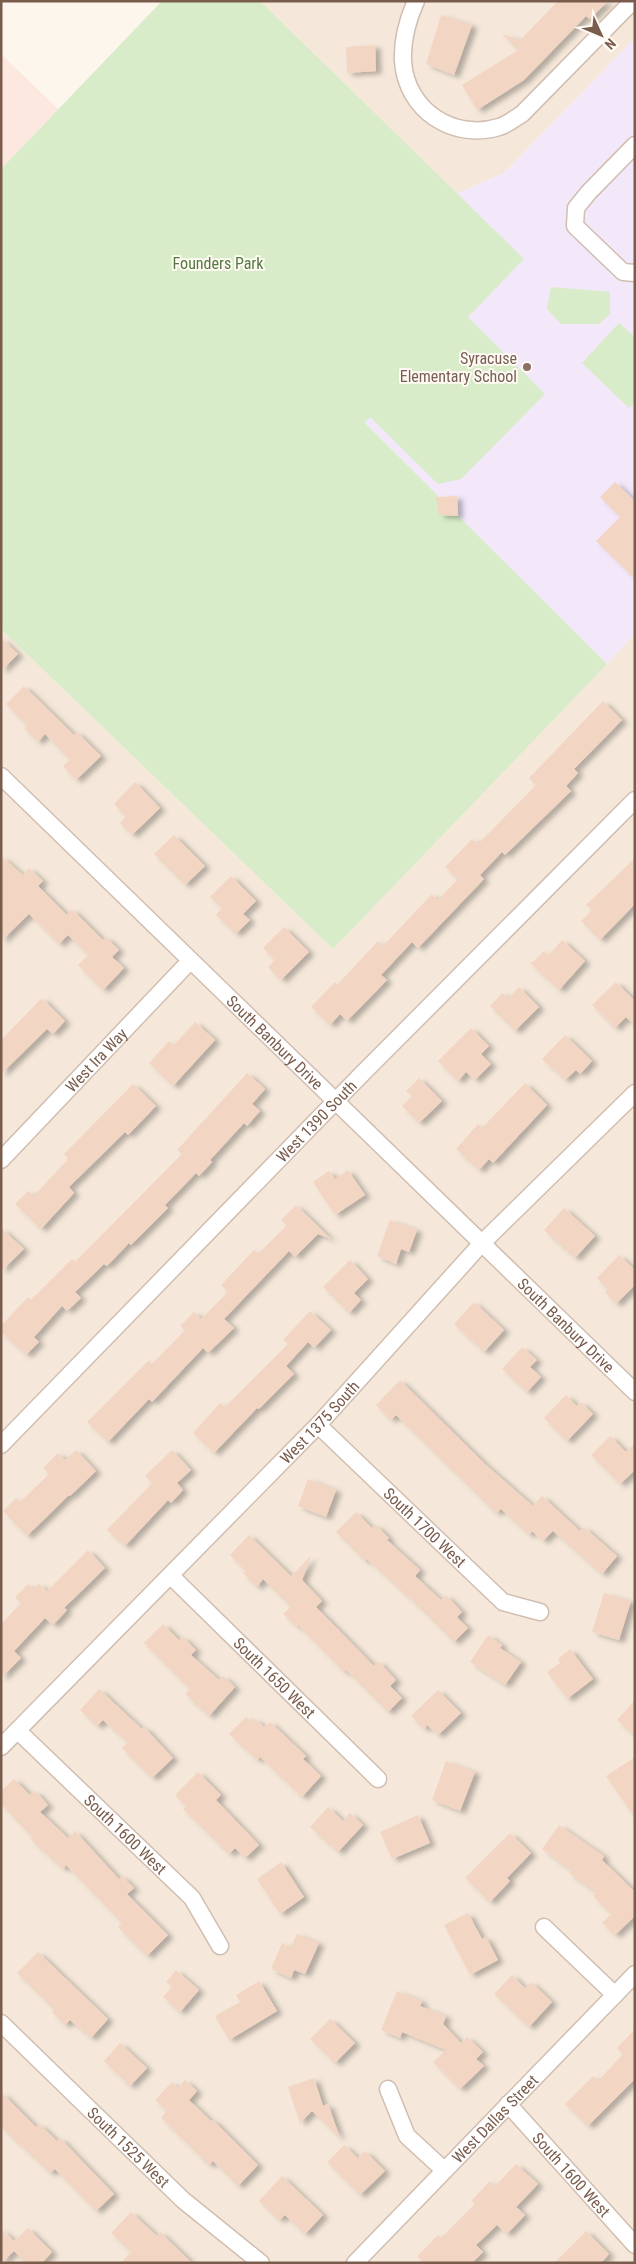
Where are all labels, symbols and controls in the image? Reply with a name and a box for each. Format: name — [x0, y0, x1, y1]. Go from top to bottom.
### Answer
north arrow — [576, 10, 626, 60]
text: N — [602, 35, 619, 53]
park label: Founders Park — [173, 254, 264, 273]
place label: Syracuse Elementary School — [400, 349, 517, 386]
marker: Syracuse Elementary School — [521, 361, 533, 373]
street label: South Banbury Drive — [222, 991, 327, 1094]
street label: West Ira Way — [62, 1024, 131, 1096]
street label: West 1390 South — [272, 1076, 361, 1166]
street label: South Banbury Drive — [514, 1274, 618, 1377]
street label: West 1375 South — [276, 1377, 363, 1468]
street label: South 1700 West — [379, 1484, 470, 1572]
street label: South 1650 West — [229, 1634, 319, 1722]
street label: South 1600 West — [80, 1791, 171, 1879]
street label: West Dallas Street — [448, 2071, 542, 2167]
street label: South 1525 West — [83, 2103, 173, 2192]
street label: South 1600 West — [528, 2129, 614, 2221]

